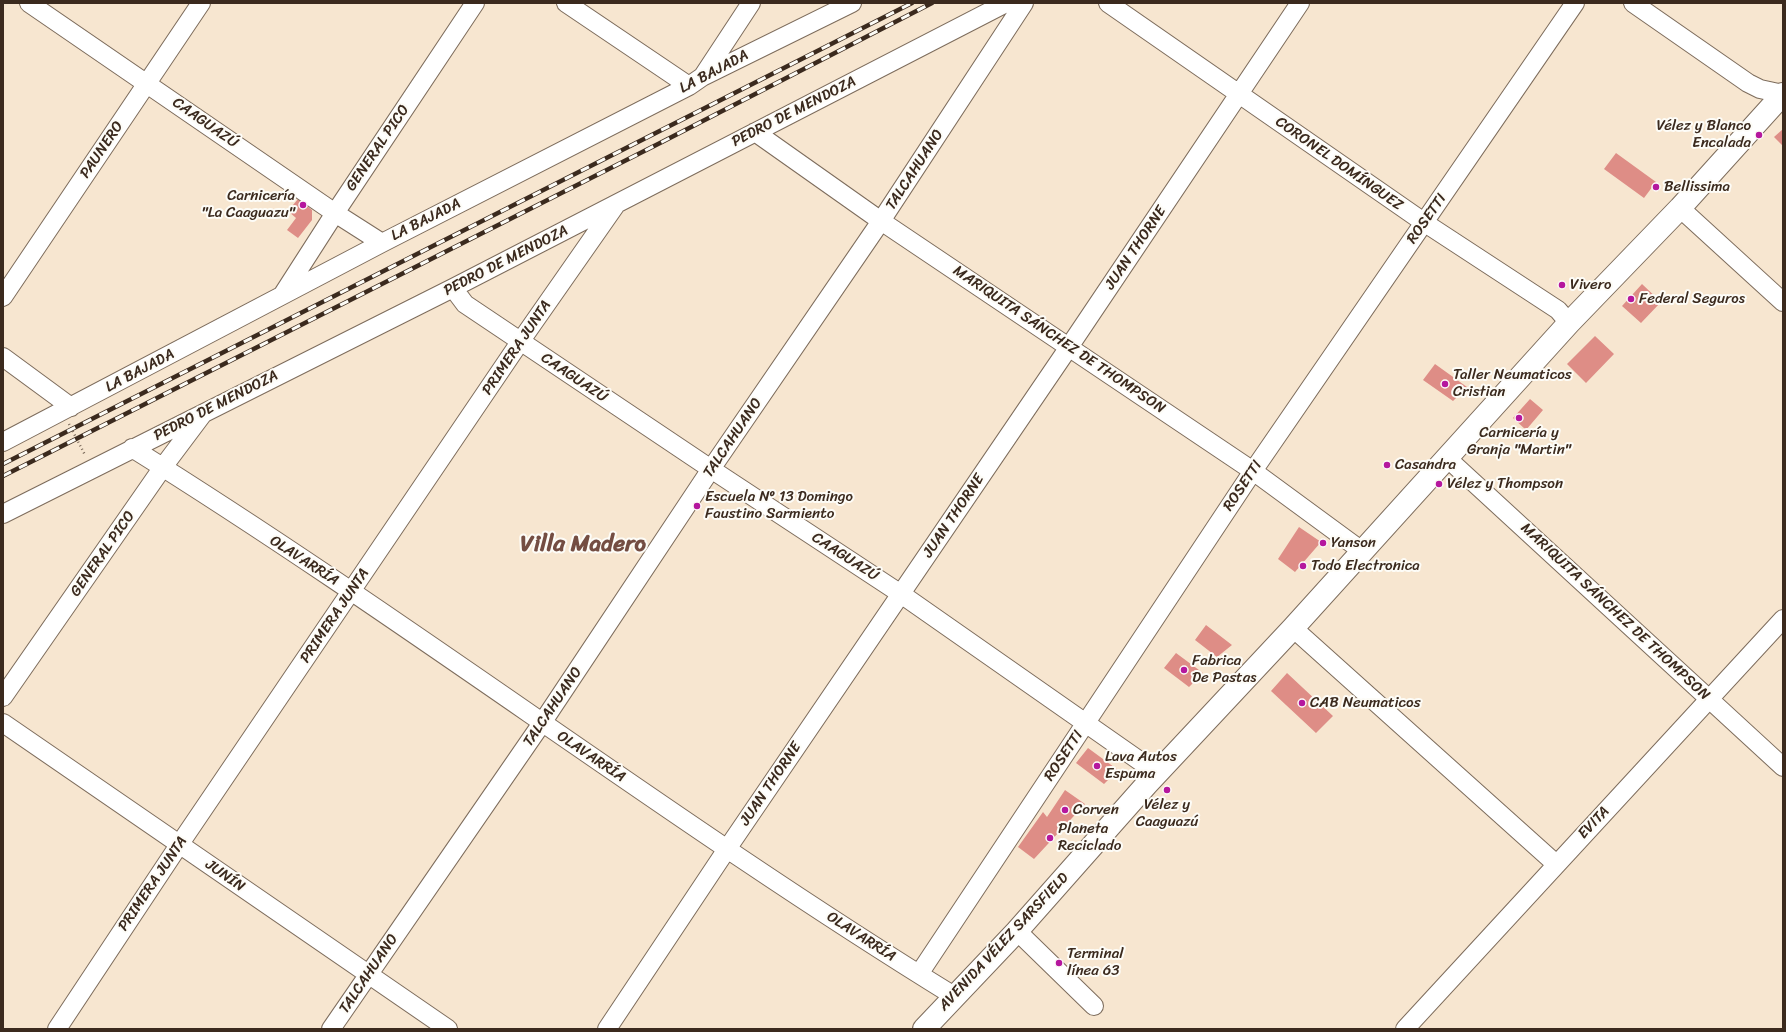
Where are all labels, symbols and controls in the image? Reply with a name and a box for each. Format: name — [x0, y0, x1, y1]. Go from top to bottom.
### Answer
street label: LA BAJADA — [676, 46, 752, 98]
street label: PEDRO DE MENDOZA — [729, 73, 859, 151]
street label: CAAGUAZÚ — [169, 94, 241, 152]
street label: GENERAL PICO — [343, 101, 413, 195]
street label: CORONEL DOMÍNGUEZ — [1272, 113, 1406, 215]
place label: Vélez y Blanco Encalada — [1656, 117, 1751, 152]
street label: PAUNERO — [76, 118, 128, 182]
street label: TALCAHUANO — [882, 126, 948, 214]
marker: Vélez y Blanco Encalada — [1754, 130, 1764, 140]
place label: Bellissima — [1664, 178, 1730, 196]
marker: Bellissima — [1651, 182, 1661, 192]
place label: Carnicería "La Caaguazu" — [202, 187, 295, 222]
street label: ROSETTI — [1403, 191, 1451, 247]
street label: LA BAJADA — [388, 195, 464, 245]
marker: Carnicería "La Caaguazu" — [298, 200, 308, 210]
street label: JUAN THORNE — [1101, 203, 1171, 293]
street label: PEDRO DE MENDOZA — [441, 222, 571, 300]
street label: MARIQUITA SÁNCHEZ DE THOMPSON — [949, 262, 1169, 418]
place label: Vivero — [1570, 276, 1611, 294]
marker: Vivero — [1557, 280, 1567, 290]
place label: Federal Seguros — [1639, 290, 1745, 308]
marker: Federal Seguros — [1626, 294, 1636, 304]
street label: PRIMERA JUNTA — [479, 297, 555, 399]
street label: LA BAJADA — [102, 345, 178, 397]
street label: CAAGUAZÚ — [537, 349, 611, 407]
place label: Taller Neumaticos Cristian — [1453, 366, 1572, 401]
street label: PEDRO DE MENDOZA — [151, 367, 281, 445]
marker: Taller Neumaticos Cristian — [1440, 379, 1450, 389]
street label: TALCAHUANO — [700, 395, 766, 481]
marker: Carnicería y Granja "Martin" — [1514, 413, 1524, 423]
place label: Carnicería y Granja "Martin" — [1467, 424, 1571, 459]
place label: Casandra — [1395, 456, 1456, 474]
street label: ROSETTI — [1220, 457, 1266, 515]
marker: Casandra — [1382, 460, 1392, 470]
street label: JUAN THORNE — [919, 471, 989, 561]
place label: Vélez y Thompson — [1447, 475, 1563, 493]
marker: Vélez y Thompson — [1434, 479, 1444, 489]
place label: Escuela Nº 13 Domingo Faustino Sarmiento — [705, 488, 853, 523]
marker: Escuela Nº 13 Domingo Faustino Sarmiento — [692, 501, 702, 511]
street label: GENERAL PICO — [67, 508, 139, 600]
street label: MARIQUITA SÁNCHEZ DE THOMPSON — [1517, 519, 1713, 705]
street label: CAAGUAZÚ — [808, 529, 882, 585]
district label: Villa Madero — [520, 531, 646, 559]
street label: OLAVARRÍA — [266, 532, 342, 590]
place label: Yanson — [1331, 534, 1376, 552]
marker: Yanson — [1318, 538, 1328, 548]
place label: Todo Electronica — [1311, 557, 1420, 575]
marker: Todo Electronica — [1298, 561, 1308, 571]
street label: PRIMERA JUNTA — [297, 565, 373, 667]
place label: Fabrica De Pastas — [1192, 652, 1256, 687]
street label: TALCAHUANO — [520, 664, 586, 750]
marker: Fabrica De Pastas — [1179, 665, 1189, 675]
place label: CAB Neumaticos — [1310, 694, 1421, 712]
marker: CAB Neumaticos — [1297, 698, 1307, 708]
street label: OLAVARRÍA — [553, 727, 629, 787]
street label: ROSETTI — [1041, 727, 1087, 785]
street label: JUAN THORNE — [736, 739, 806, 829]
place label: Lava Autos Espuma — [1105, 748, 1177, 783]
marker: Lava Autos Espuma — [1092, 761, 1102, 771]
marker: Vélez y Caaguazú — [1162, 785, 1172, 795]
place label: Vélez y Caaguazú — [1136, 796, 1198, 831]
place label: Corven — [1073, 801, 1119, 819]
street label: EVITA — [1575, 803, 1613, 843]
marker: Corven — [1060, 805, 1070, 815]
place label: Planeta Reciclado — [1058, 820, 1121, 855]
street label: PRIMERA JUNTA — [115, 833, 191, 935]
marker: Planeta Reciclado — [1045, 833, 1055, 843]
street label: JUNÍN — [202, 856, 248, 896]
street label: AVENIDA VÉLEZ SARSFIELD — [935, 869, 1073, 1015]
street label: OLAVARRÍA — [823, 908, 899, 966]
street label: TALCAHUANO — [336, 931, 402, 1017]
place label: Terminal línea 63 — [1067, 945, 1123, 980]
marker: Terminal línea 63 — [1054, 958, 1064, 968]

